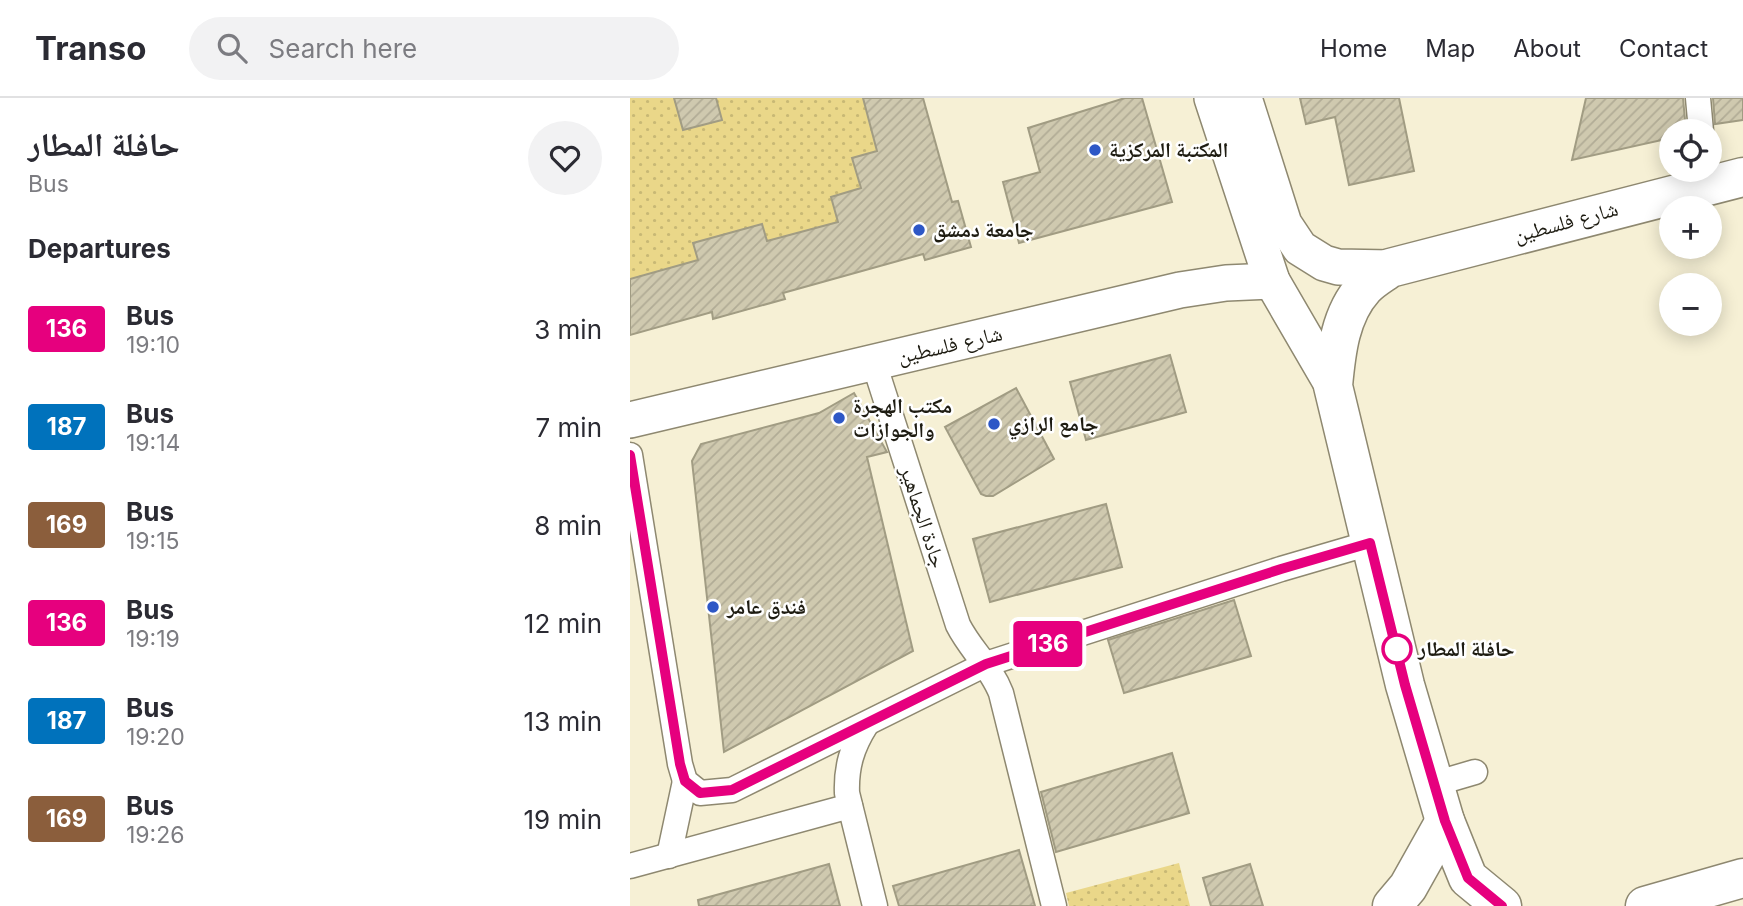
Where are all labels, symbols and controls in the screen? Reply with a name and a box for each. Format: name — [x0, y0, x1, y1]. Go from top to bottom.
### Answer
search box — [189, 17, 679, 80]
text: Transo — [35, 28, 147, 68]
icon: search — [213, 29, 251, 67]
text: Search here — [269, 33, 417, 64]
text: Home — [1320, 34, 1387, 63]
text: Map — [1425, 34, 1475, 63]
text: About — [1513, 34, 1581, 63]
text: Contact — [1619, 34, 1708, 63]
map controls — [1659, 119, 1722, 336]
button: locate — [1659, 119, 1722, 182]
button: heart — [528, 121, 602, 195]
text: حافلة المطار — [28, 124, 180, 164]
place label: المكتبة المركزية — [1109, 137, 1229, 162]
marker: المكتبة المركزية — [1087, 142, 1103, 158]
text: Bus — [28, 170, 69, 198]
street label: شارع فلسطين — [1511, 196, 1621, 248]
button: + — [1659, 196, 1722, 259]
place label: جامعة دمشق — [933, 217, 1034, 243]
marker: جامعة دمشق — [911, 222, 927, 238]
text: Departures — [28, 233, 171, 264]
button: − — [1659, 273, 1722, 336]
text: Bus — [126, 300, 174, 331]
text: 136 — [46, 314, 87, 343]
text: 3 min — [534, 314, 602, 345]
street label: شارع فلسطين — [895, 320, 1005, 370]
text: 19:10 — [126, 331, 180, 359]
place label: مكتب الهجرة والجوازات — [853, 393, 952, 442]
text: Bus — [126, 398, 174, 429]
marker: مكتب الهجرة والجوازات — [831, 410, 847, 426]
place label: جامع الرازي — [1008, 411, 1099, 440]
text: 187 — [47, 412, 86, 441]
text: 7 min — [536, 412, 602, 443]
marker: جامع الرازي — [986, 416, 1002, 432]
text: 19:14 — [126, 429, 180, 457]
street label: جادة الجماهير — [895, 462, 952, 571]
text: Bus — [126, 496, 174, 527]
text: 169 — [46, 510, 87, 539]
text: 8 min — [534, 510, 602, 541]
text: 19:15 — [126, 527, 180, 555]
text: Bus — [126, 594, 174, 625]
place label: فندق عامر — [726, 594, 806, 620]
marker: فندق عامر — [705, 599, 721, 615]
text: 136 — [46, 608, 87, 637]
text: 12 min — [524, 608, 602, 639]
line badge: 136 — [1008, 621, 1088, 667]
text: 19:19 — [126, 625, 180, 653]
text: 136 — [1027, 629, 1069, 658]
marker: حافلة المطار — [1382, 634, 1412, 664]
place label: حافلة المطار — [1417, 636, 1515, 661]
text: Bus — [126, 692, 174, 723]
text: 187 — [47, 706, 86, 735]
text: 13 min — [524, 706, 602, 737]
text: 19:20 — [126, 723, 185, 751]
text: Bus — [126, 790, 174, 821]
text: 169 — [46, 804, 87, 833]
text: 19 min — [524, 804, 602, 835]
text: 19:26 — [126, 821, 185, 849]

